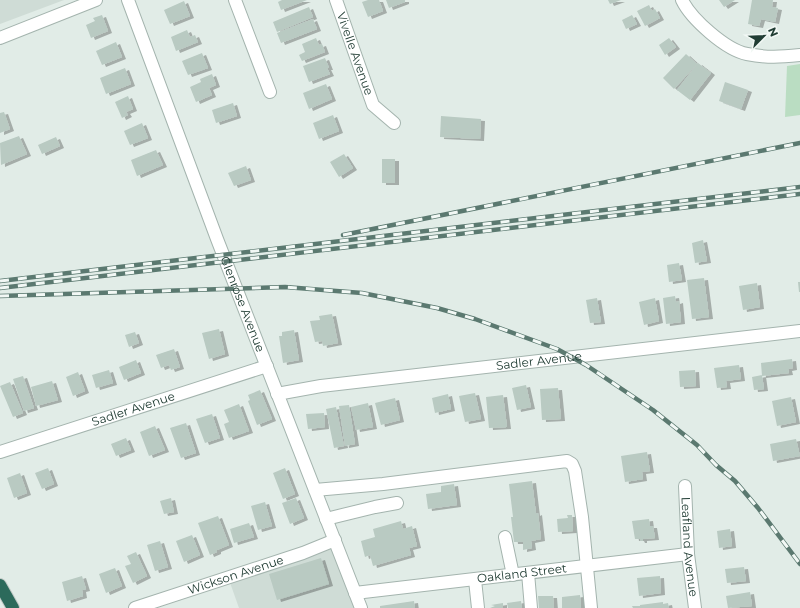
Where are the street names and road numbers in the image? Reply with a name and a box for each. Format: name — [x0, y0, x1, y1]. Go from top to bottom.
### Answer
street label: Vivelle Avenue — [334, 10, 377, 97]
street label: Glenrose Avenue — [217, 254, 268, 354]
street label: Sadler Avenue — [495, 348, 583, 373]
street label: Sadler Avenue — [90, 388, 177, 429]
street label: Leafland Avenue — [678, 496, 701, 598]
street label: Wickson Avenue — [186, 552, 285, 597]
street label: Oakland Street — [476, 560, 568, 586]

